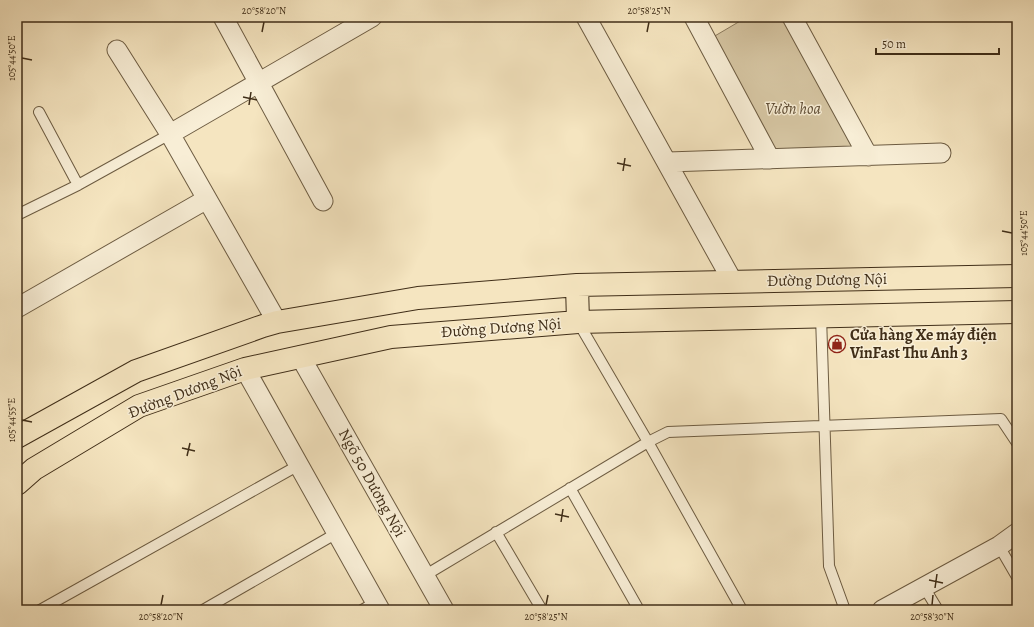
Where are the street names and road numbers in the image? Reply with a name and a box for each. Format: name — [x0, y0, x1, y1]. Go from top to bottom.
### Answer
street label: Đường Dương Nội — [767, 268, 887, 292]
street label: Đường Dương Nội — [440, 313, 562, 343]
street label: Đường Dương Nội — [125, 360, 245, 424]
street label: Ngõ 50 Dương Nội — [333, 425, 411, 541]

